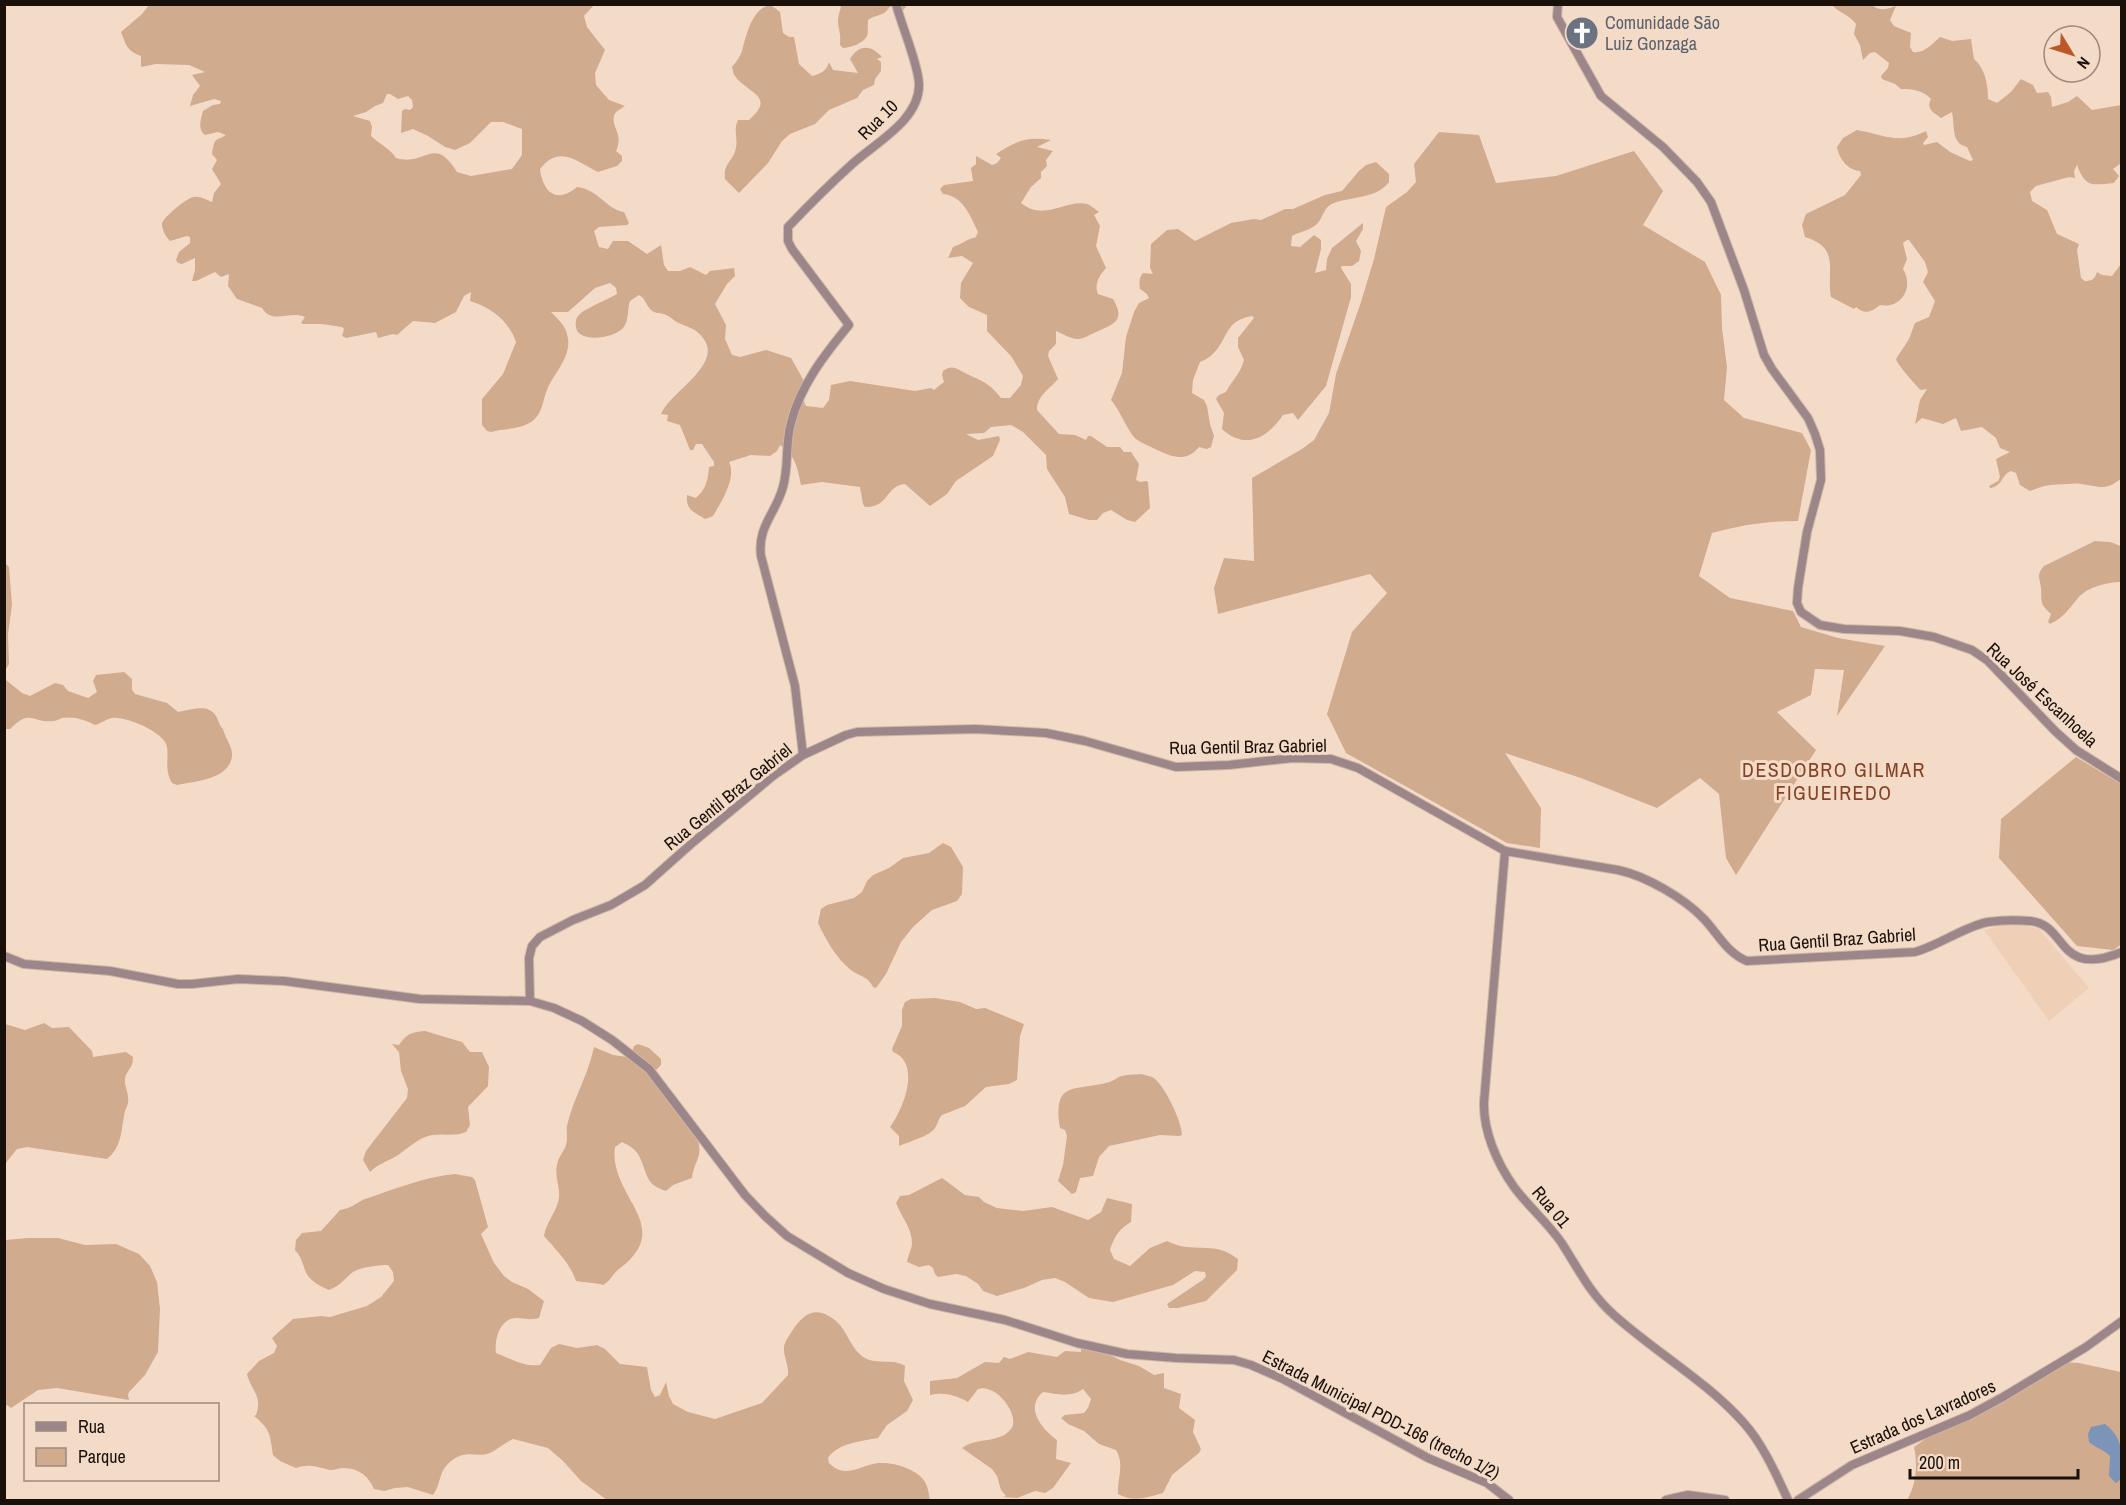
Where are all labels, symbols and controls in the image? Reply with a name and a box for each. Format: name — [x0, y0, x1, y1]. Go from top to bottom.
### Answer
place label: Comunidade São Luiz Gonzaga — [1605, 10, 1720, 56]
church icon: Comunidade São Luiz Gonzaga — [1564, 15, 1600, 51]
north arrow — [2042, 24, 2102, 84]
text: N — [2072, 53, 2095, 74]
street label: Rua 10 — [852, 94, 903, 145]
street label: Rua José Escanhoela — [1981, 637, 2103, 753]
street label: Rua Gentil Braz Gabriel — [1169, 733, 1327, 760]
street label: Rua Gentil Braz Gabriel — [659, 737, 797, 856]
district label: DESDOBRO GILMAR FIGUEIREDO — [1742, 756, 1926, 806]
street label: Rua Gentil Braz Gabriel — [1758, 922, 1916, 957]
street label: Rua 01 — [1527, 1180, 1577, 1234]
street label: Estrada Municipal PDD-166 (trecho 1/2) — [1258, 1344, 1504, 1486]
street label: Estrada dos Lavradores — [1846, 1373, 1999, 1460]
legend — [24, 1403, 219, 1481]
text: Rua — [78, 1414, 105, 1439]
scale bar — [1910, 1442, 2078, 1480]
text: Parque — [78, 1444, 126, 1469]
text: 200 m — [1919, 1450, 1960, 1475]

